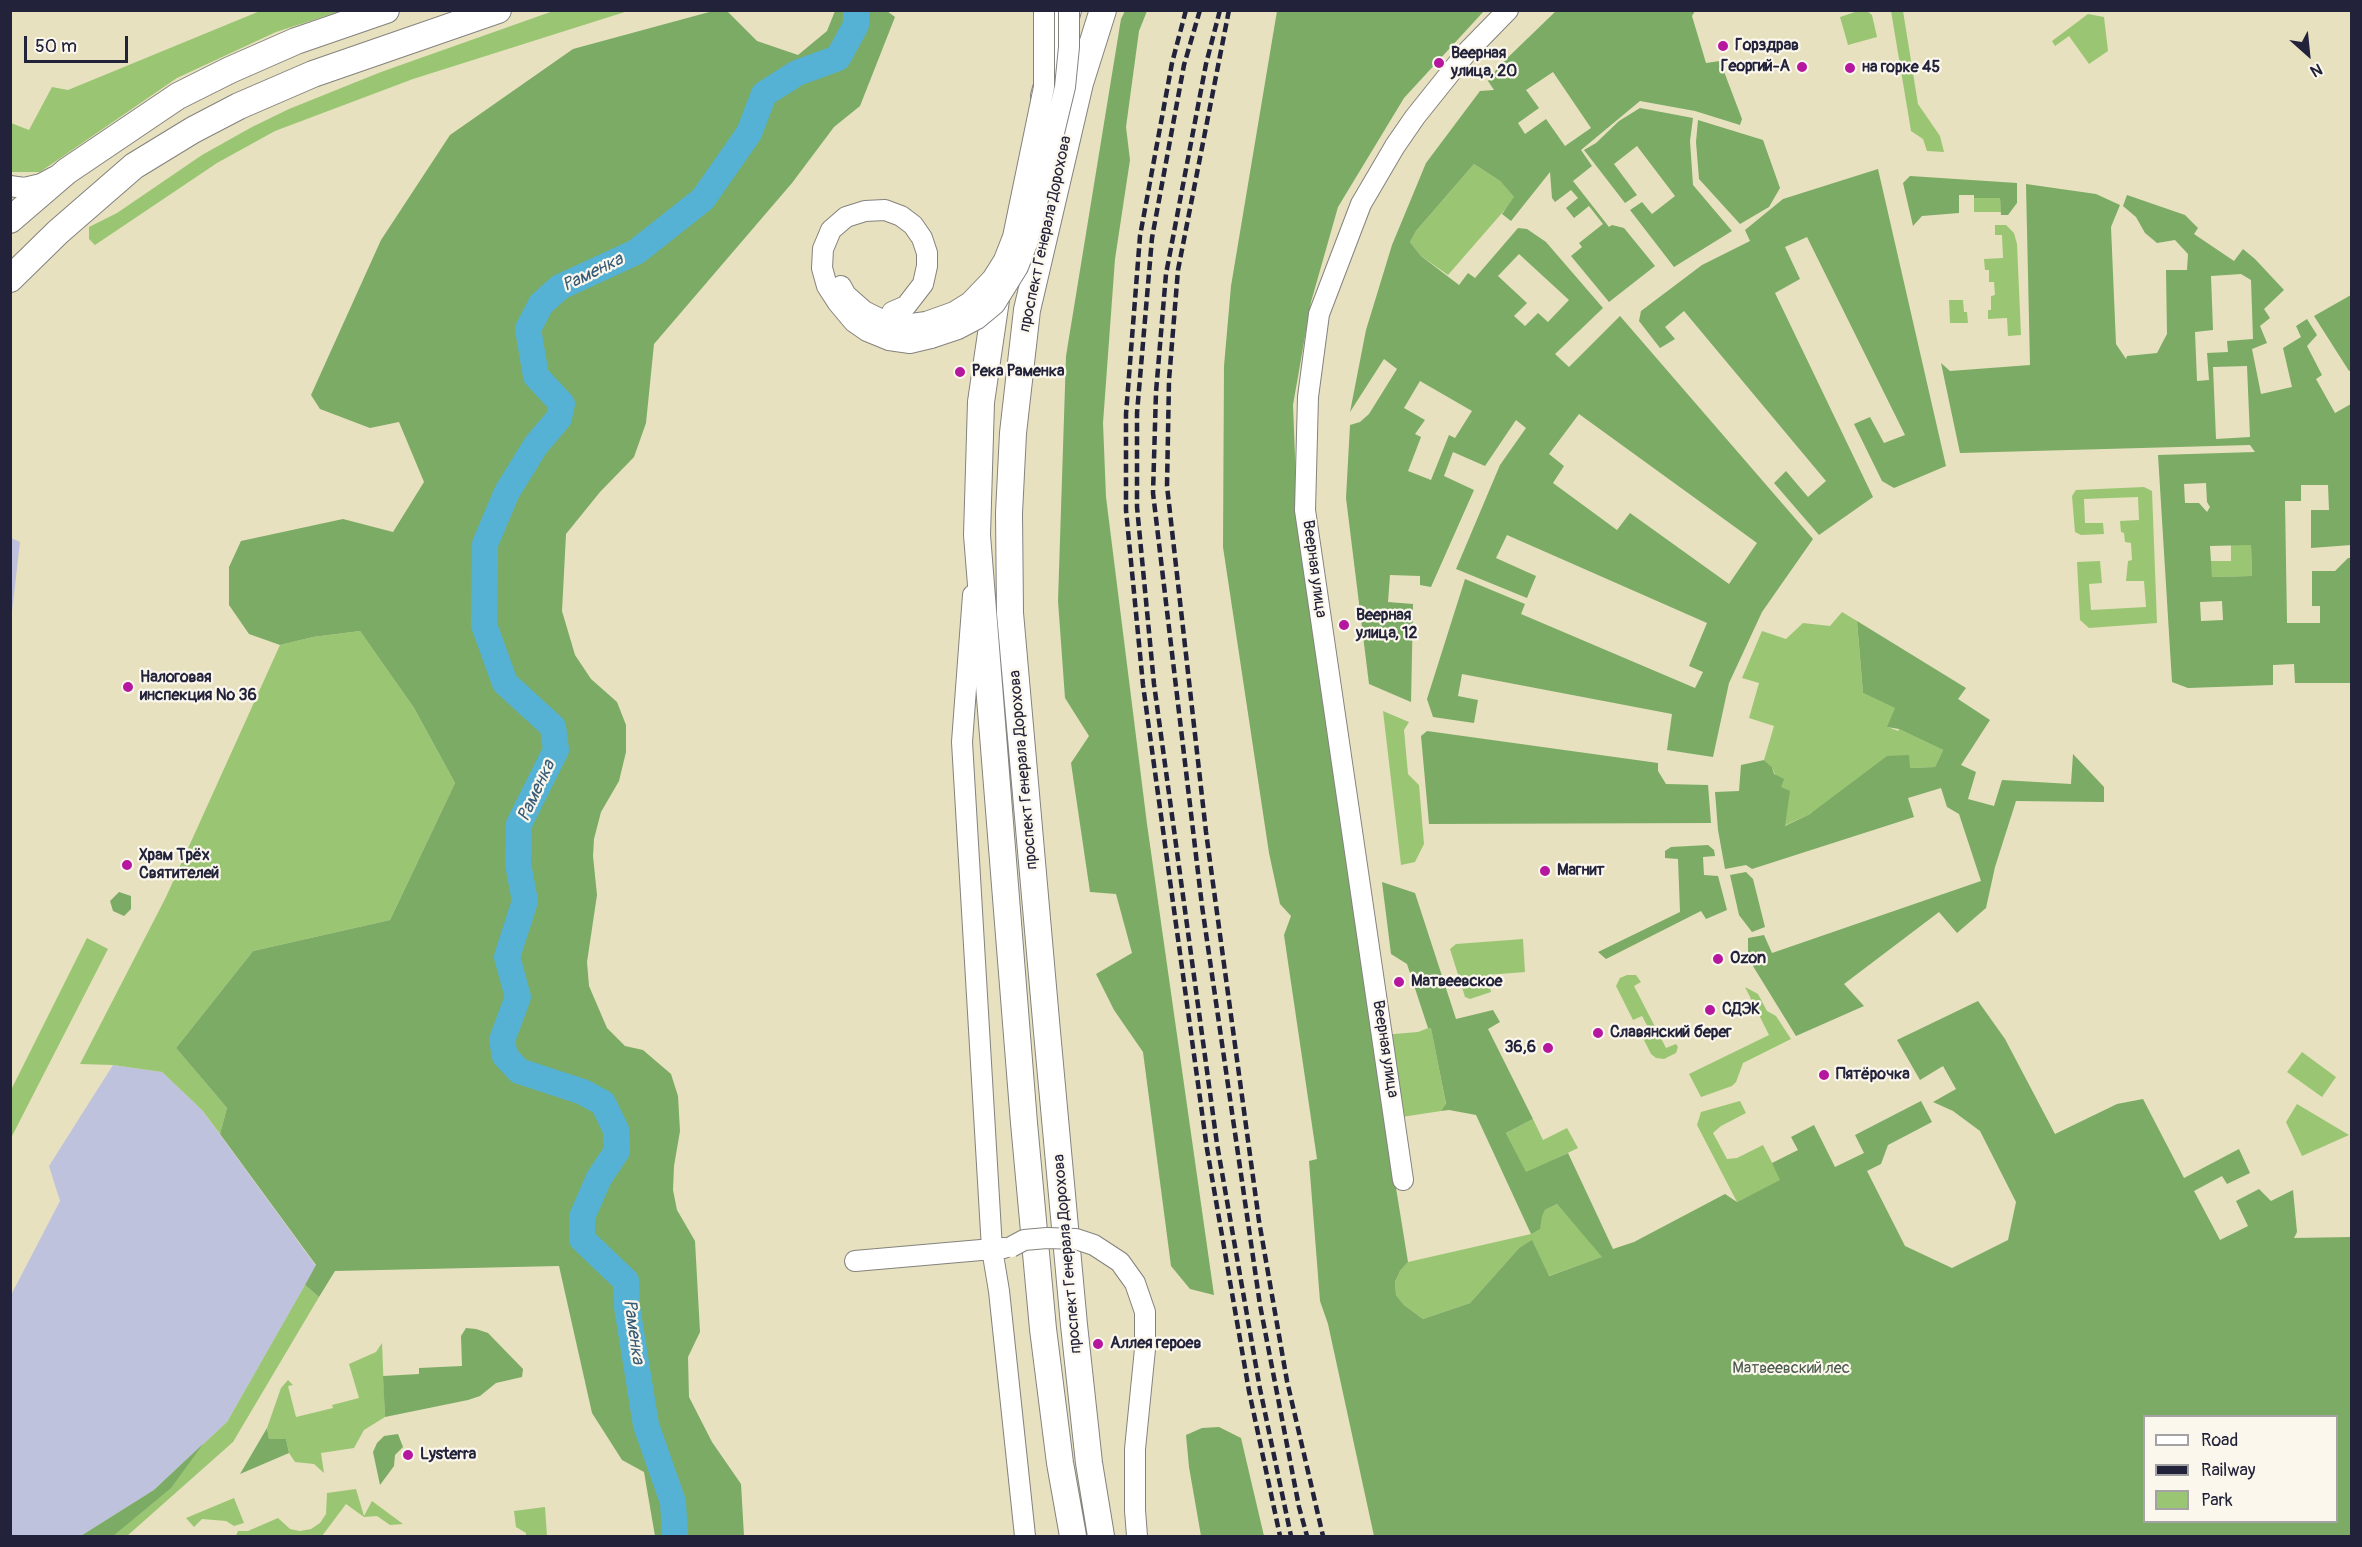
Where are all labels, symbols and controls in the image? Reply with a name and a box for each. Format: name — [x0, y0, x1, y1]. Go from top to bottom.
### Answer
scale bar — [27, 24, 130, 62]
north arrow — [2278, 24, 2338, 84]
text: 50 m — [35, 35, 77, 58]
place label: Горздрав — [1735, 36, 1799, 56]
marker: Горздрав — [1716, 39, 1730, 53]
place label: Веерная улица, 20 — [1451, 44, 1517, 82]
marker: Веерная улица, 20 — [1432, 56, 1446, 70]
place label: Георгий-А — [1721, 57, 1790, 77]
place label: на горке 45 — [1862, 58, 1940, 78]
text: N — [2307, 59, 2326, 81]
marker: Георгий-А — [1795, 60, 1809, 74]
marker: на горке 45 — [1843, 61, 1857, 75]
street label: проспект Генерала Дорохова — [1016, 134, 1076, 334]
water label: Раменка — [559, 249, 627, 297]
place label: Река Раменка — [972, 362, 1065, 382]
marker: Река Раменка — [953, 365, 967, 379]
street label: Веерная улица — [1298, 519, 1330, 619]
place label: Веерная улица, 12 — [1356, 606, 1417, 644]
marker: Веерная улица, 12 — [1337, 618, 1351, 632]
place label: Налоговая инспекция № 36 — [140, 668, 257, 706]
street label: проспект Генерала Дорохова — [1006, 669, 1042, 871]
marker: Налоговая инспекция № 36 — [121, 680, 135, 694]
water label: Раменка — [514, 757, 560, 825]
place label: Храм Трёх Святителей — [139, 846, 219, 884]
marker: Храм Трёх Святителей — [120, 858, 134, 872]
place label: Магнит — [1557, 861, 1605, 881]
marker: Магнит — [1538, 864, 1552, 878]
place label: Ozon — [1730, 949, 1766, 969]
marker: Ozon — [1711, 952, 1725, 966]
place label: Матвеевское — [1411, 972, 1502, 992]
marker: Матвеевское — [1392, 975, 1406, 989]
street label: Веерная улица — [1368, 999, 1402, 1099]
place label: СДЭК — [1722, 1000, 1760, 1020]
marker: СДЭК — [1703, 1003, 1717, 1017]
place label: Славянский берег — [1610, 1023, 1732, 1043]
marker: Славянский берег — [1591, 1026, 1605, 1040]
place label: 36,6 — [1504, 1038, 1536, 1058]
marker: 36,6 — [1541, 1041, 1555, 1055]
place label: Пятёрочка — [1836, 1065, 1910, 1085]
marker: Пятёрочка — [1817, 1068, 1831, 1082]
street label: проспект Генерала Дорохова — [1050, 1153, 1086, 1355]
water label: Раменка — [618, 1298, 648, 1366]
place label: Аллея героев — [1110, 1334, 1201, 1354]
marker: Аллея героев — [1091, 1337, 1105, 1351]
park label: Матвеевский лес — [1732, 1359, 1850, 1379]
legend — [2143, 1415, 2338, 1523]
text: Road — [2201, 1429, 2238, 1452]
place label: Lysterra — [420, 1445, 476, 1465]
marker: Lysterra — [401, 1448, 415, 1462]
text: Railway — [2201, 1459, 2256, 1482]
text: Park — [2201, 1489, 2233, 1512]

